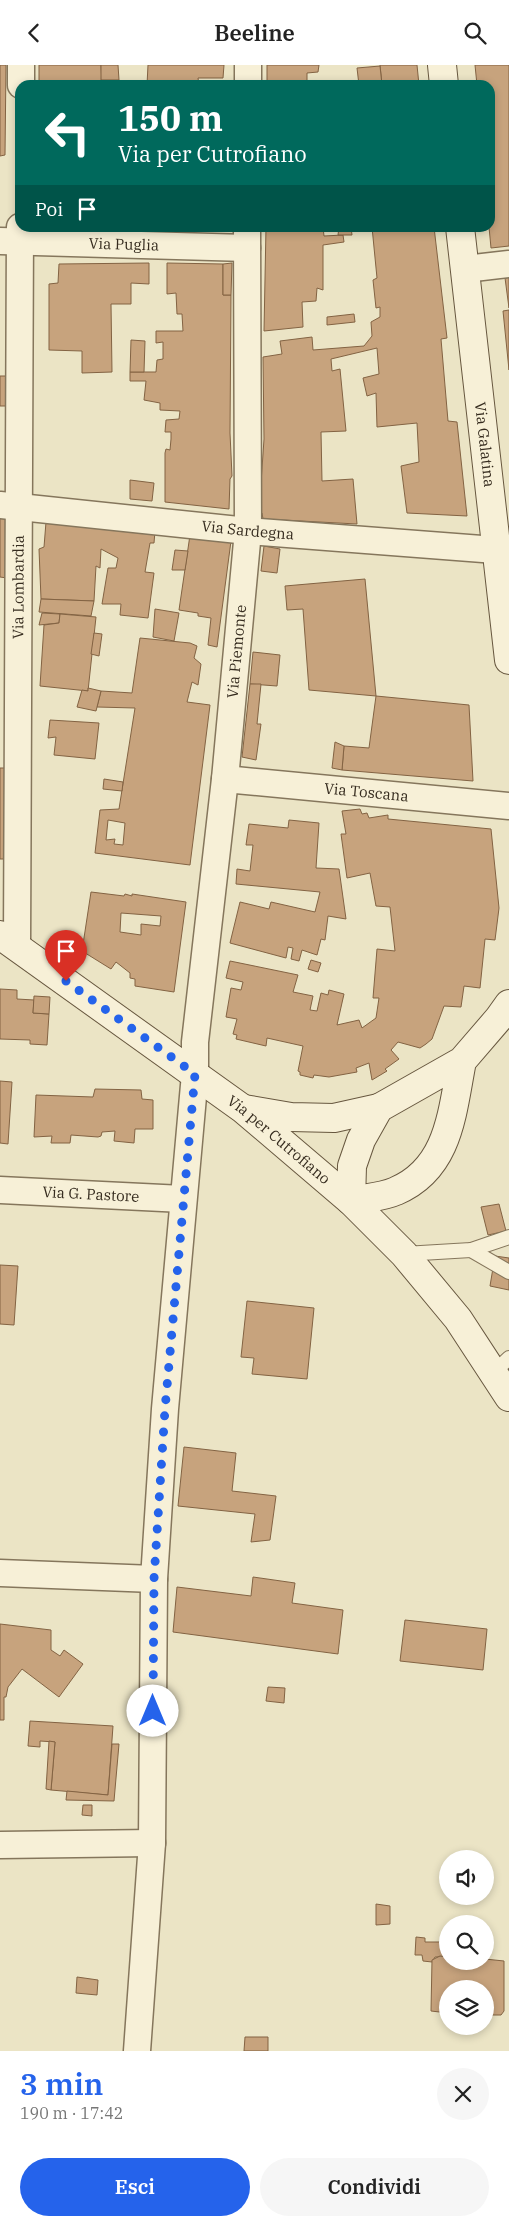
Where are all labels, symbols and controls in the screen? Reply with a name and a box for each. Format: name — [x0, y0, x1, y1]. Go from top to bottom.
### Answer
text: Beeline — [214, 18, 295, 47]
icon: back — [20, 19, 48, 47]
icon: search — [461, 19, 489, 47]
text: 150 m — [118, 95, 223, 141]
icon: left — [35, 100, 100, 165]
text: Via per Cutrofiano — [118, 139, 307, 168]
icon: arrive — [73, 195, 101, 223]
text: Poi — [35, 197, 63, 221]
street label: Via Puglia — [89, 234, 159, 255]
street label: Via Galatina — [471, 401, 499, 488]
street label: Via Sardegna — [200, 516, 295, 543]
street label: Via Lombardia — [8, 535, 28, 639]
street label: Via Piemonte — [223, 604, 250, 699]
street label: Via Toscana — [323, 778, 409, 805]
pin — [45, 930, 87, 981]
icon: arrive — [52, 937, 80, 965]
street label: Via per Cutrofiano — [224, 1091, 334, 1188]
street label: Via G. Pastore — [42, 1182, 140, 1206]
position arrow — [126, 1684, 178, 1736]
map controls — [439, 1850, 494, 2035]
button: sound — [439, 1850, 494, 1905]
button: search — [439, 1915, 494, 1970]
button: layers — [439, 1980, 494, 2035]
text: 3 min — [20, 2064, 103, 2103]
button: close — [437, 2068, 489, 2120]
text: 190 m · 17:42 — [20, 2103, 123, 2123]
button: Esci — [20, 2158, 250, 2216]
button: Condividi — [260, 2158, 489, 2216]

